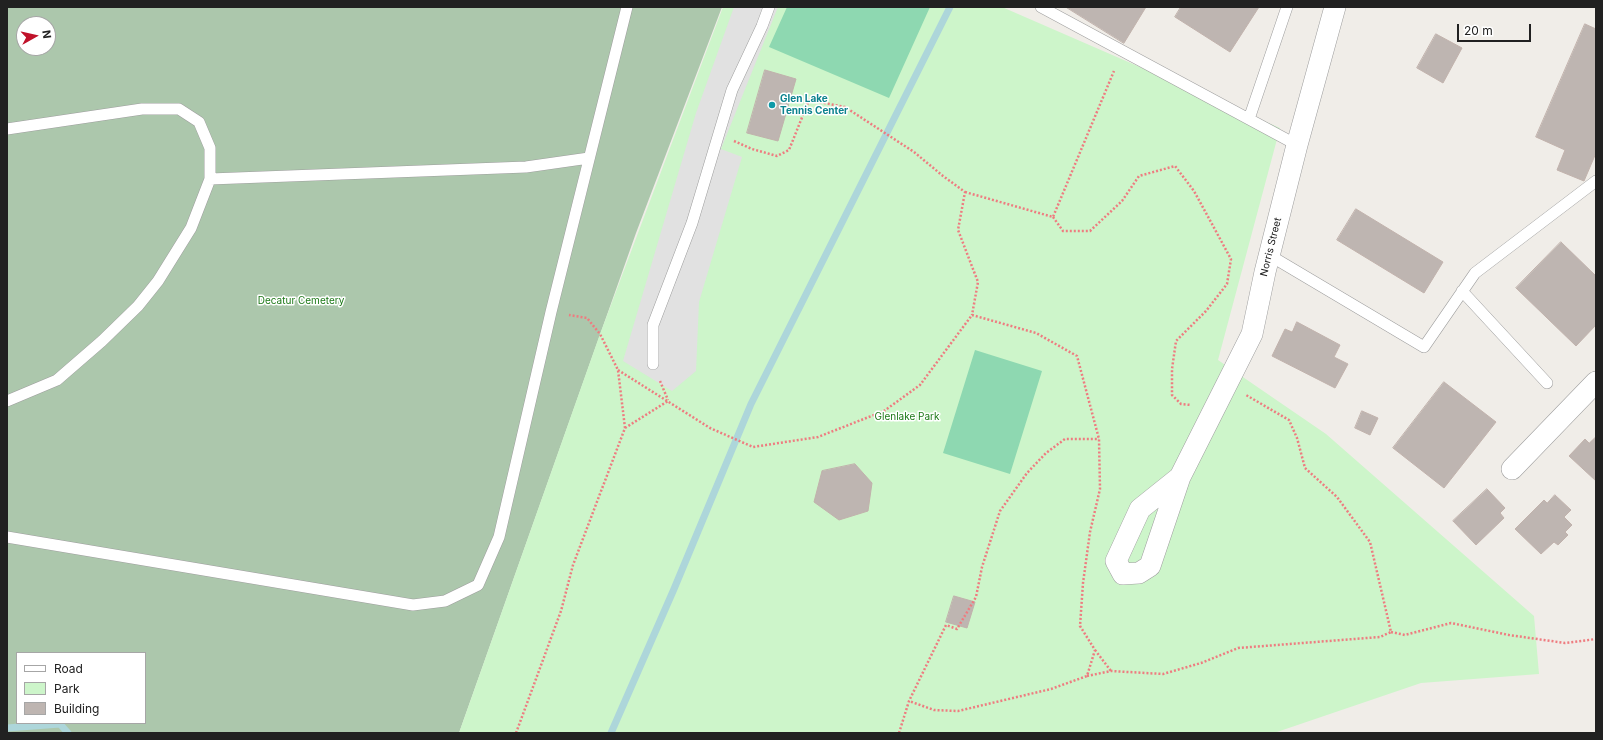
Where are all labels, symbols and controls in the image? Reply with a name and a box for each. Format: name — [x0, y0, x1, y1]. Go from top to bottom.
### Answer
north arrow — [16, 16, 56, 56]
scale bar — [1459, 16, 1533, 42]
text: 20 m — [1464, 23, 1493, 38]
text: N — [39, 29, 54, 40]
place label: Glen Lake Tennis Center — [780, 93, 848, 116]
marker: Glen Lake Tennis Center — [767, 100, 777, 110]
street label: Norris Street — [1258, 216, 1284, 278]
park label: Decatur Cemetery — [258, 295, 344, 307]
park label: Glenlake Park — [875, 411, 939, 423]
legend — [16, 652, 146, 724]
text: Road — [54, 661, 83, 676]
text: Park — [54, 681, 80, 696]
text: Building — [54, 701, 99, 716]

